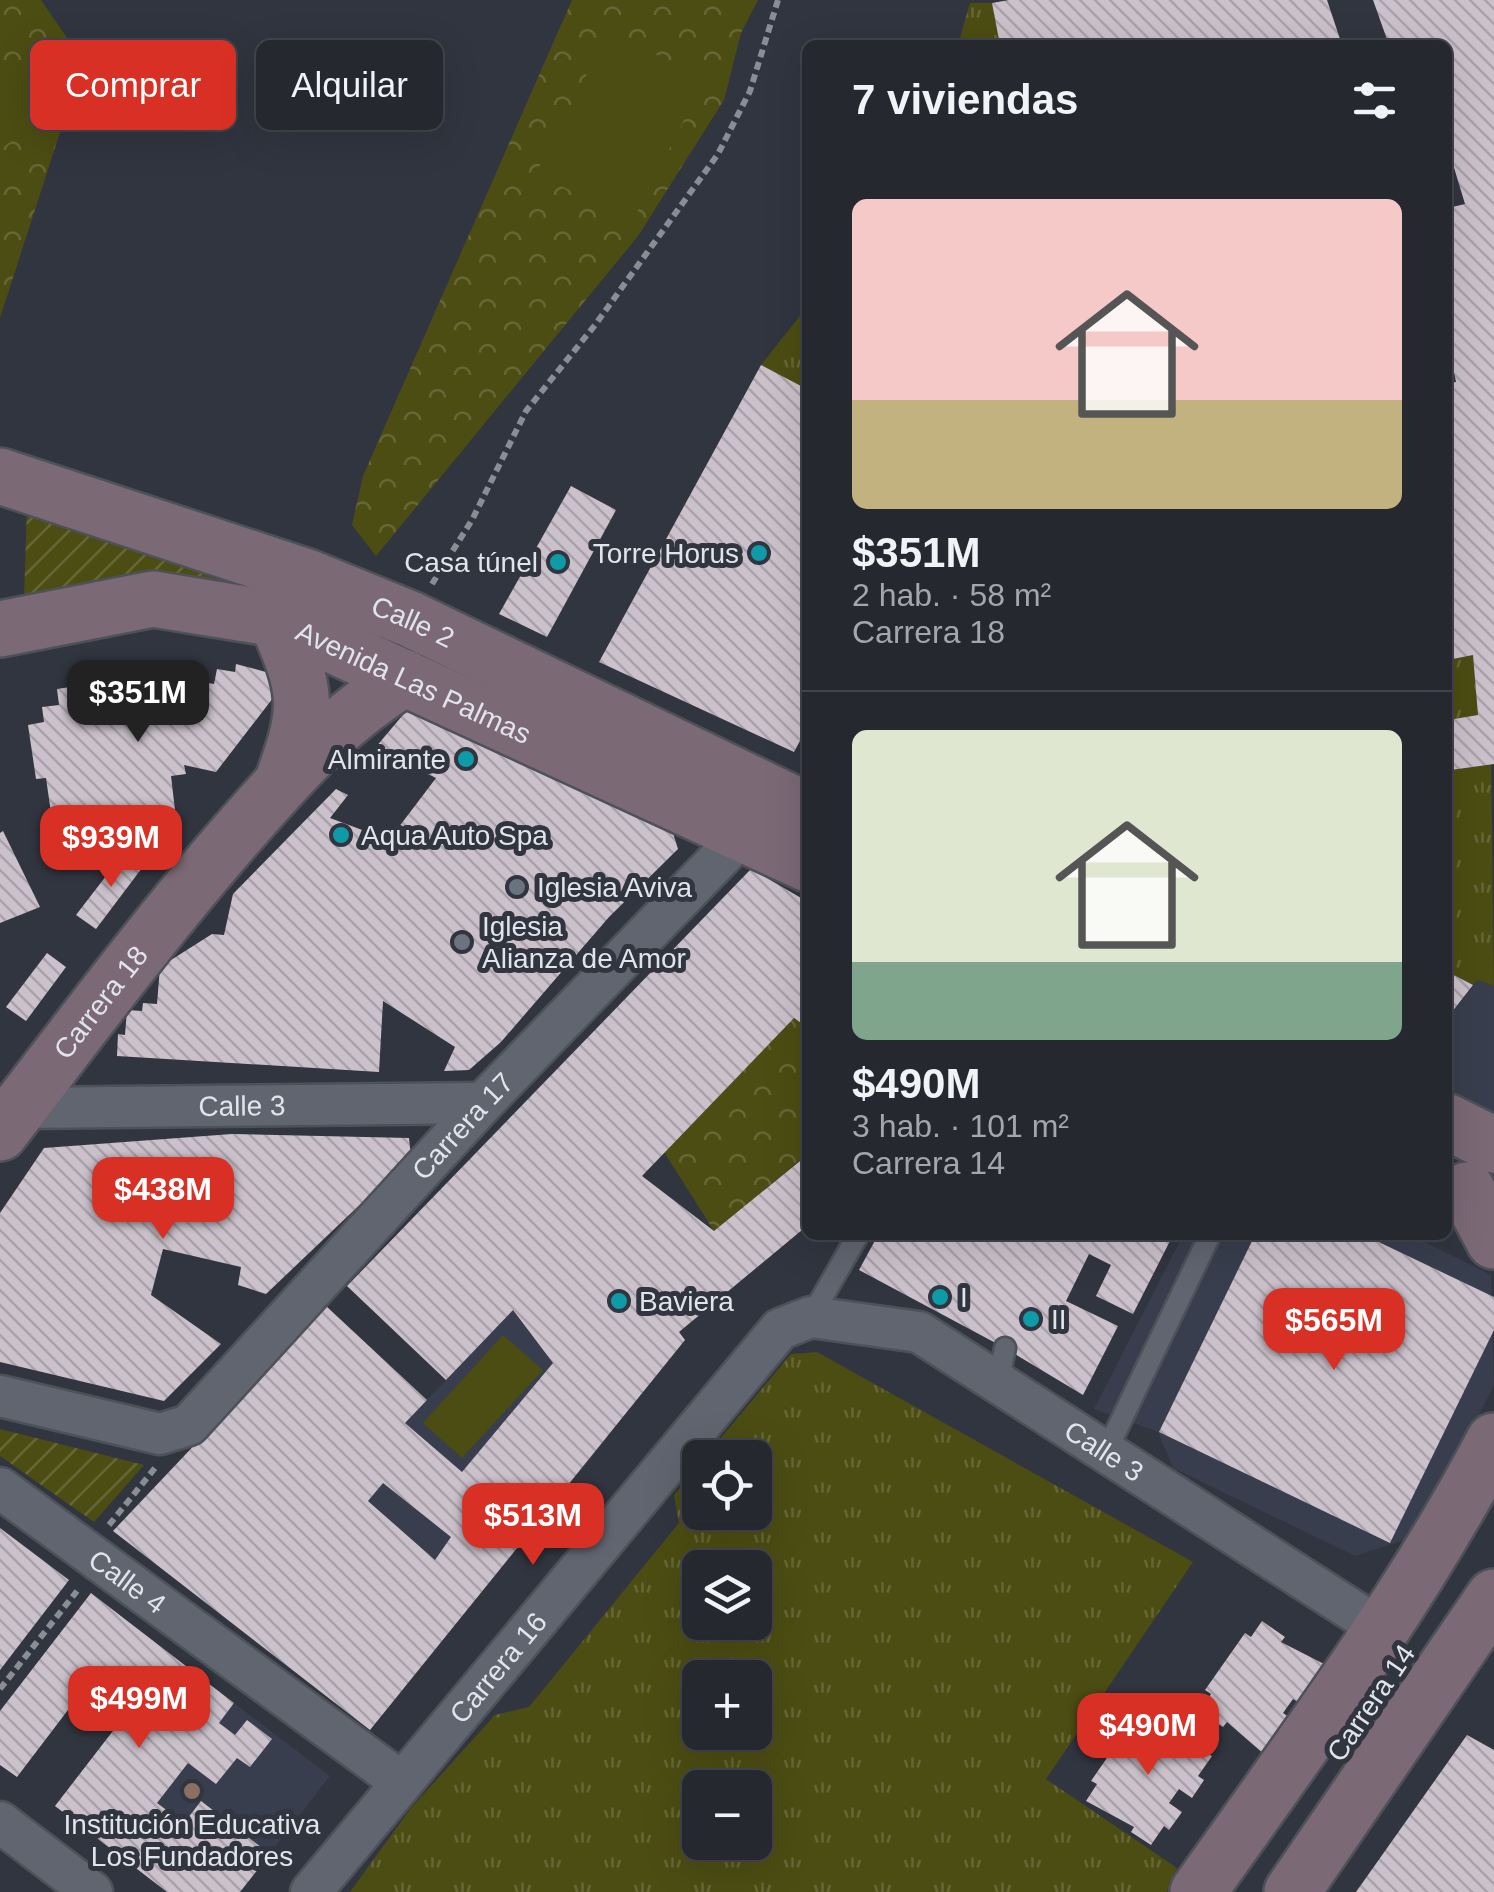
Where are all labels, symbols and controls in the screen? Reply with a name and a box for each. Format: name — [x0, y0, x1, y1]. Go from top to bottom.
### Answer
chip: Comprar — [30, 40, 236, 130]
chip: Alquilar — [256, 40, 443, 130]
icon: filters — [1347, 73, 1402, 128]
text: 7 viviendas — [852, 76, 1078, 123]
icon: home — [1037, 264, 1217, 444]
text: $351M — [852, 529, 980, 576]
place label: Torre Horus — [593, 538, 739, 569]
marker: Torre Horus — [748, 542, 770, 564]
place label: Casa túnel — [404, 547, 538, 578]
marker: Casa túnel — [547, 551, 569, 573]
text: 2 hab. · 58 m² — [852, 577, 1051, 613]
street label: Calle 2 — [367, 590, 459, 653]
text: Carrera 18 — [852, 614, 1005, 650]
street label: Avenida Las Palmas — [291, 615, 536, 750]
pin: $351M — [68, 660, 208, 745]
text: $351M — [89, 674, 187, 710]
place label: Almirante — [328, 744, 446, 775]
marker: Almirante — [455, 748, 477, 770]
icon: home — [1037, 795, 1217, 975]
pin: $939M — [41, 805, 181, 890]
text: $939M — [62, 819, 160, 855]
place label: Aqua Auto Spa — [361, 820, 548, 851]
marker: Aqua Auto Spa — [330, 824, 352, 846]
place label: Iglesia Aviva — [537, 872, 693, 903]
marker: Iglesia Aviva — [506, 876, 528, 898]
place label: Iglesia Alianza de Amor — [482, 911, 686, 974]
marker: Iglesia Alianza de Amor — [451, 931, 473, 953]
street label: Carrera 18 — [47, 940, 154, 1065]
text: $490M — [852, 1060, 980, 1107]
street label: Carrera 17 — [406, 1066, 519, 1186]
street label: Calle 3 — [198, 1090, 286, 1122]
text: 3 hab. · 101 m² — [852, 1108, 1069, 1144]
text: Carrera 14 — [852, 1145, 1005, 1181]
pin: $438M — [93, 1157, 233, 1242]
text: $438M — [114, 1171, 212, 1207]
place label: I — [960, 1282, 968, 1313]
place label: Baviera — [639, 1286, 734, 1317]
marker: I — [929, 1286, 951, 1308]
pin: $565M — [1264, 1288, 1404, 1373]
marker: Baviera — [608, 1290, 630, 1312]
text: $565M — [1285, 1302, 1383, 1338]
place label: II — [1051, 1304, 1067, 1335]
marker: II — [1020, 1308, 1042, 1330]
street label: Calle 3 — [1059, 1414, 1149, 1487]
map controls — [682, 1440, 772, 1860]
button: locate — [682, 1440, 772, 1530]
pin: $513M — [463, 1483, 603, 1568]
text: $513M — [484, 1497, 582, 1533]
street label: Calle 4 — [83, 1543, 172, 1620]
button: layers — [682, 1550, 772, 1640]
street label: Carrera 16 — [443, 1606, 553, 1729]
street label: Carrera 14 — [1321, 1639, 1421, 1767]
button: + — [682, 1660, 772, 1750]
pin: $499M — [69, 1666, 209, 1751]
text: $499M — [90, 1680, 188, 1716]
pin: $490M — [1078, 1693, 1218, 1778]
text: $490M — [1099, 1707, 1197, 1743]
button: − — [682, 1770, 772, 1860]
marker: Institución Educativa Los Fundadores — [181, 1780, 203, 1802]
place label: Institución Educativa Los Fundadores — [64, 1809, 321, 1872]

